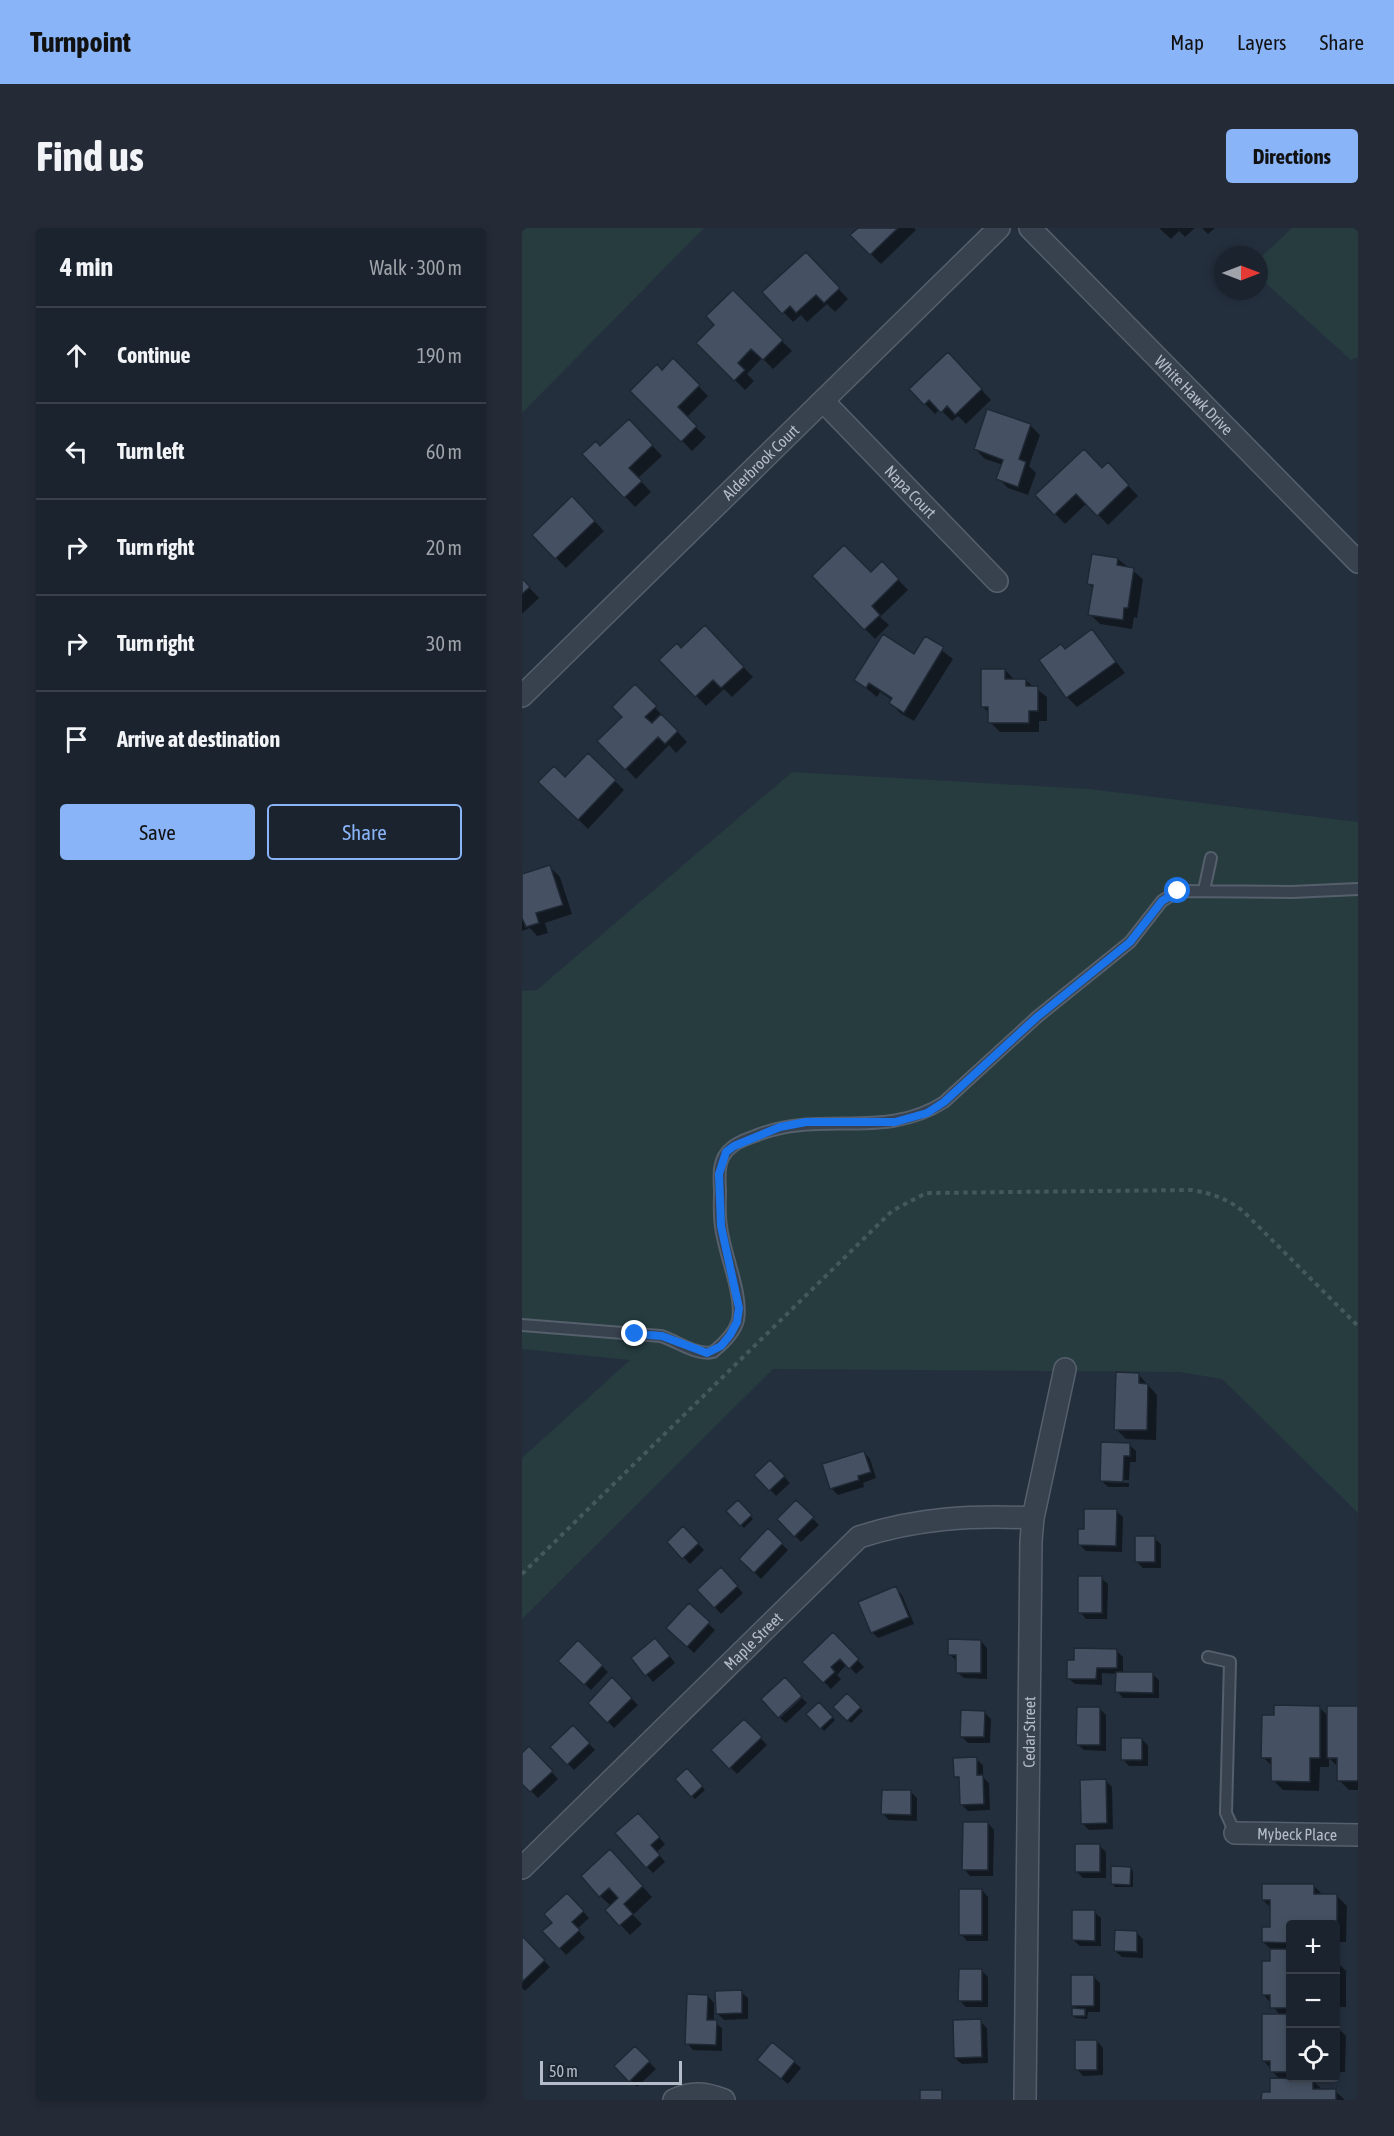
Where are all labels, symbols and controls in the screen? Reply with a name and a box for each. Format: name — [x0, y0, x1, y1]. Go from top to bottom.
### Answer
text: Turnpoint — [30, 26, 131, 58]
text: Map — [1170, 30, 1204, 54]
text: Layers — [1237, 30, 1287, 54]
text: Share — [1320, 30, 1364, 54]
button: Directions — [1226, 129, 1358, 183]
text: Find us — [36, 132, 144, 180]
north arrow — [1214, 246, 1268, 300]
text: 4 min — [60, 252, 113, 282]
text: Walk · 300 m — [370, 256, 462, 279]
icon: ahead — [60, 339, 93, 372]
text: Continue — [117, 342, 191, 368]
text: 190 m — [417, 344, 462, 367]
street label: White Hawk Drive — [1151, 352, 1237, 438]
street label: Alderbrook Court — [718, 420, 803, 503]
icon: left — [60, 435, 93, 468]
text: Turn left — [117, 438, 184, 464]
text: 60 m — [426, 440, 462, 463]
street label: Napa Court — [881, 462, 940, 522]
icon: right — [60, 531, 93, 564]
text: Turn right — [117, 534, 194, 560]
text: 20 m — [426, 536, 462, 559]
icon: right — [60, 627, 93, 660]
text: Turn right — [117, 630, 194, 656]
text: 30 m — [426, 632, 462, 655]
icon: arrive — [60, 723, 93, 756]
text: Arrive at destination — [117, 726, 280, 752]
button: Save — [60, 804, 255, 860]
button: Share — [267, 804, 462, 860]
route start — [1164, 877, 1190, 903]
route end — [621, 1320, 647, 1346]
street label: Maple Street — [720, 1608, 786, 1673]
street label: Cedar Street — [1020, 1696, 1038, 1768]
street label: Mybeck Place — [1257, 1824, 1337, 1844]
map controls — [1286, 1920, 1340, 2082]
button: + — [1286, 1920, 1340, 1974]
button: − — [1286, 1974, 1340, 2028]
button: locate — [1286, 2028, 1340, 2082]
scale bar — [540, 2058, 682, 2086]
text: 50 m — [549, 2062, 578, 2080]

